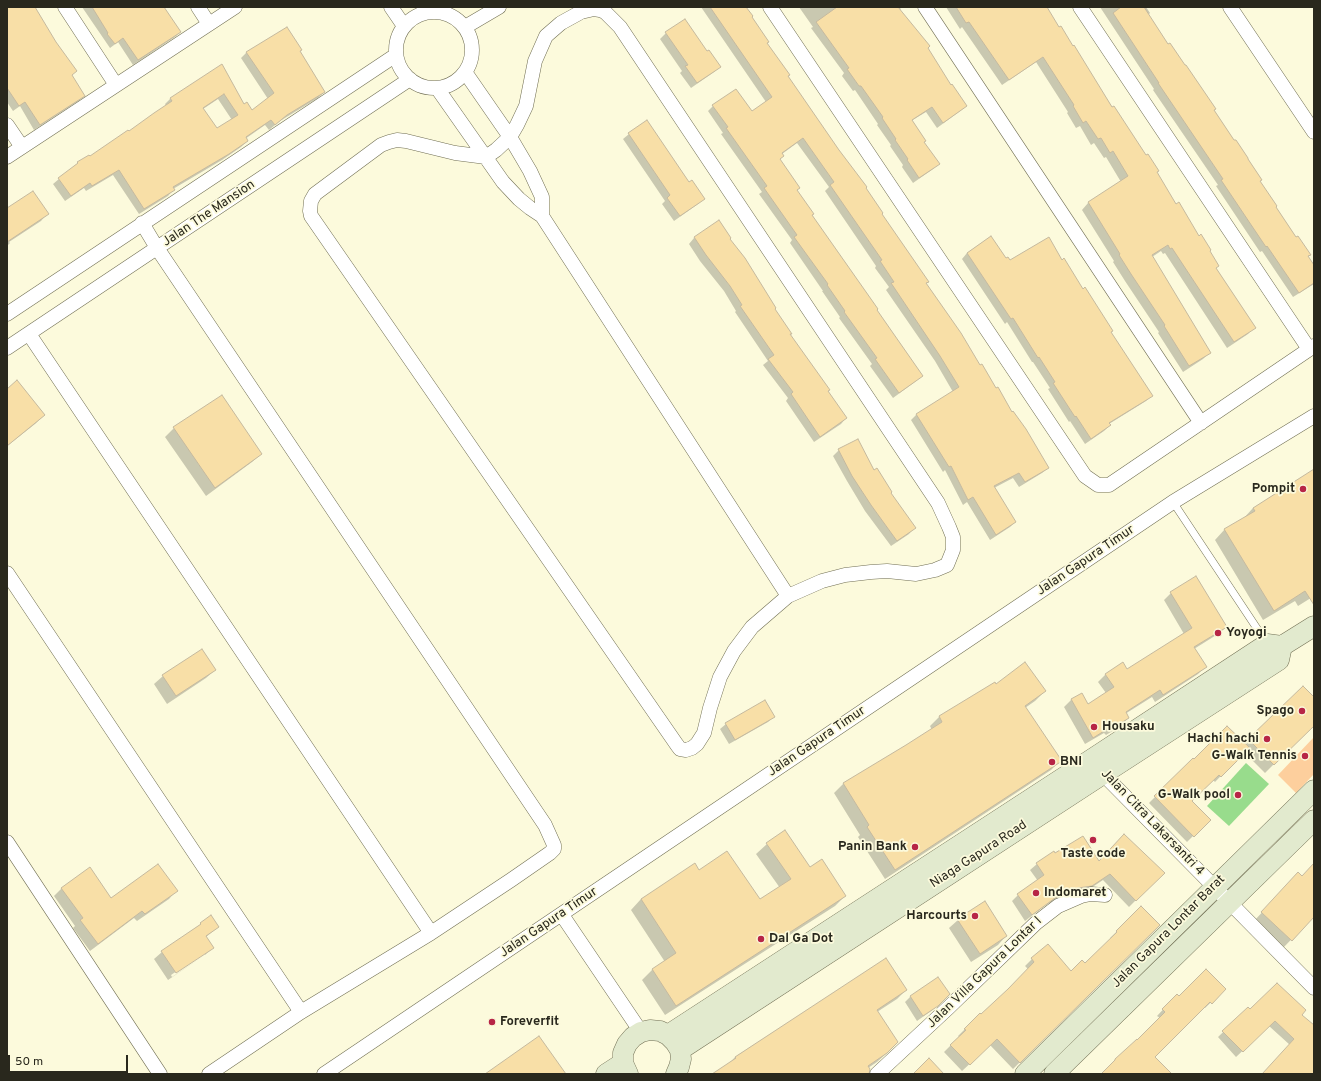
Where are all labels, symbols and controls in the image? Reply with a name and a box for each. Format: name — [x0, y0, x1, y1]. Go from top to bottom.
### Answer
street label: Jalan The Mansion — [160, 177, 258, 251]
place label: Pompit — [1252, 481, 1295, 497]
marker: Pompit — [1298, 484, 1308, 494]
street label: Jalan Gapura Timur — [1034, 523, 1138, 599]
place label: Yoyogi — [1226, 625, 1267, 641]
marker: Yoyogi — [1213, 628, 1223, 638]
place label: Spago — [1256, 703, 1294, 719]
street label: Jalan Gapura Timur — [765, 704, 869, 780]
marker: Spago — [1297, 706, 1307, 716]
place label: Housaku — [1102, 719, 1155, 735]
marker: Housaku — [1089, 722, 1099, 732]
place label: Hachi hachi — [1187, 731, 1259, 747]
marker: Hachi hachi — [1262, 734, 1272, 744]
place label: G-Walk Tennis — [1211, 748, 1297, 764]
marker: G-Walk Tennis — [1300, 751, 1310, 761]
place label: BNI — [1060, 754, 1082, 770]
marker: BNI — [1047, 757, 1057, 767]
street label: Jalan Citra Lakarsantri 4 — [1097, 766, 1207, 880]
place label: G-Walk pool — [1158, 787, 1230, 803]
marker: G-Walk pool — [1233, 790, 1243, 800]
street label: Niaga Gapura Road — [928, 818, 1030, 892]
marker: Taste code — [1088, 835, 1098, 845]
place label: Panin Bank — [838, 839, 907, 855]
marker: Panin Bank — [910, 842, 920, 852]
place label: Taste code — [1060, 846, 1126, 862]
street label: Jalan Gapura Lontar Barat — [1109, 872, 1229, 992]
street label: Jalan Gapura Timur — [497, 885, 601, 961]
place label: Indomaret — [1044, 885, 1106, 901]
marker: Indomaret — [1031, 888, 1041, 898]
place label: Harcourts — [906, 908, 967, 924]
marker: Harcourts — [970, 911, 980, 921]
street label: Jalan Villa Gapura Lontar I — [924, 914, 1046, 1032]
place label: Dal Ga Dot — [769, 931, 833, 947]
marker: Dal Ga Dot — [756, 934, 766, 944]
place label: Foreverfit — [500, 1014, 559, 1030]
marker: Foreverfit — [487, 1017, 497, 1027]
scale bar — [10, 1047, 130, 1073]
text: 50 m — [15, 1054, 43, 1070]

